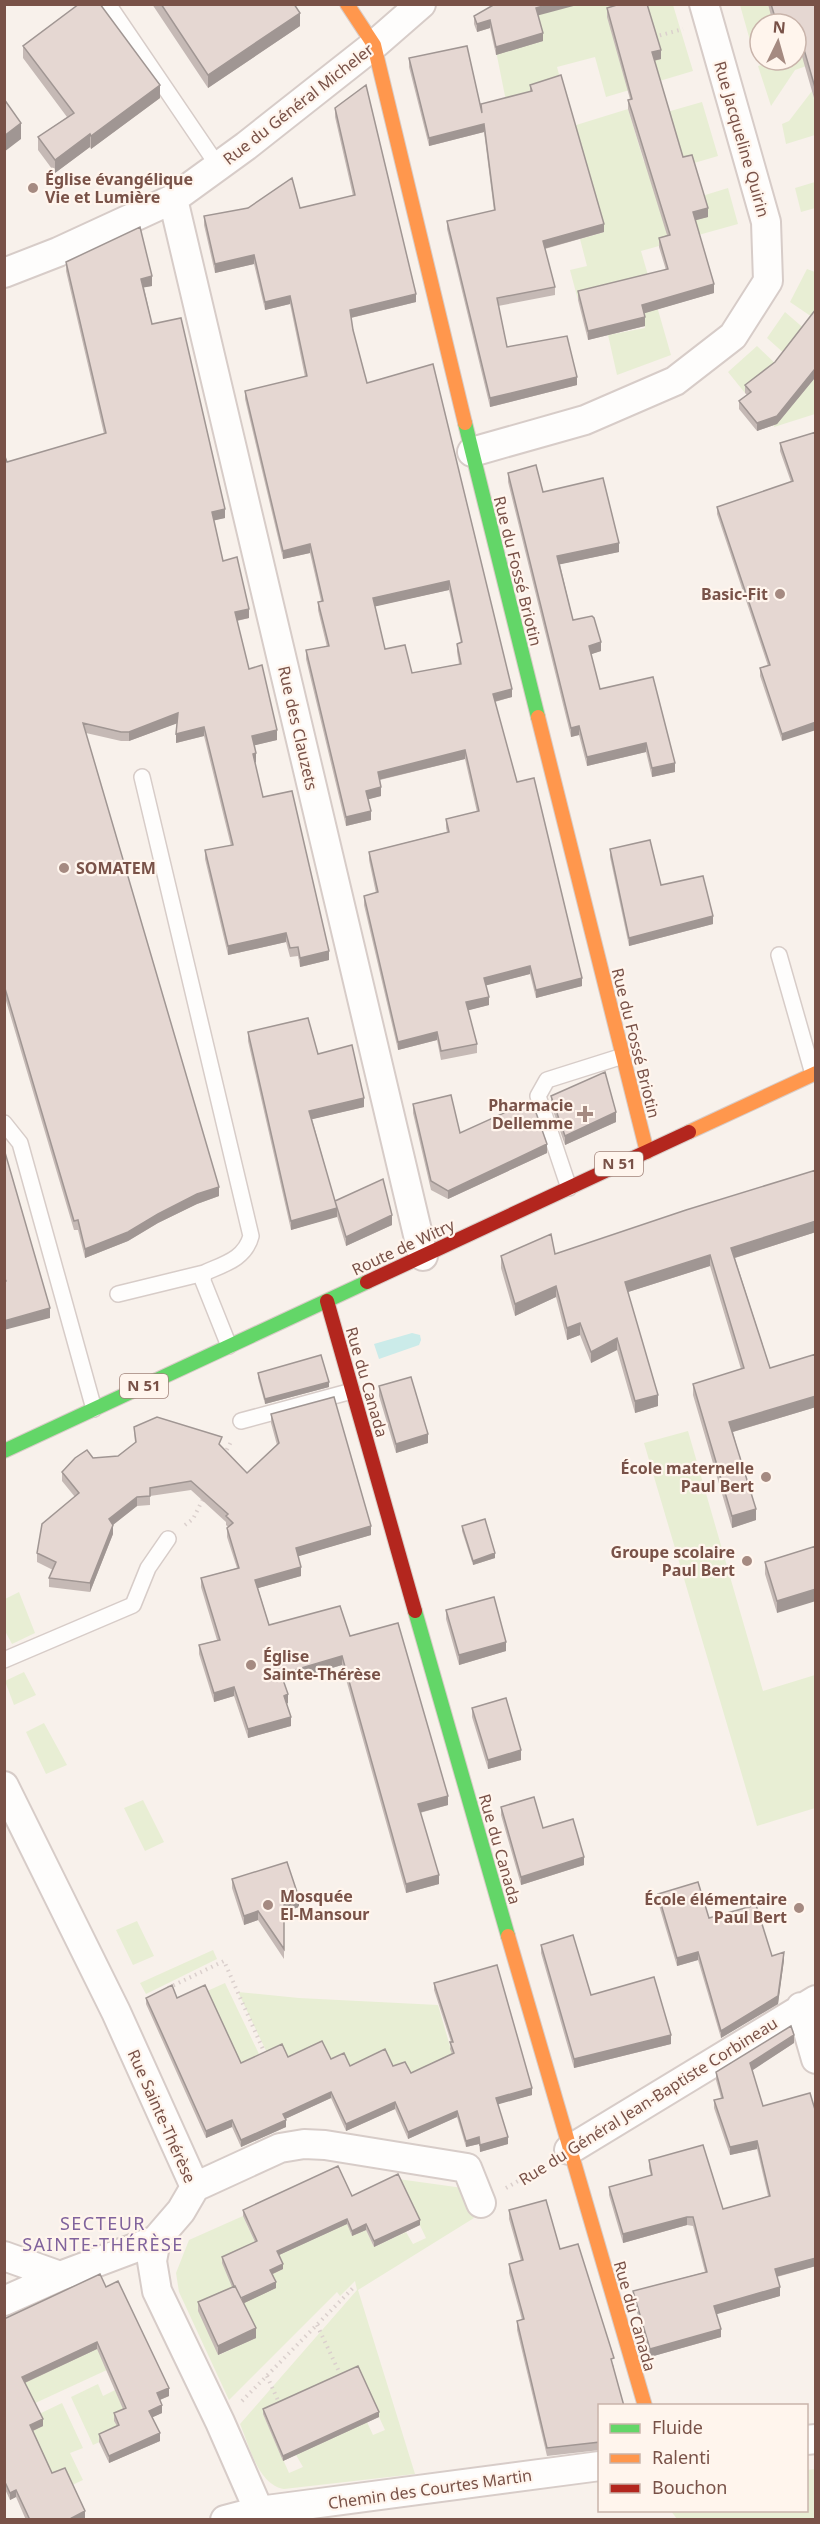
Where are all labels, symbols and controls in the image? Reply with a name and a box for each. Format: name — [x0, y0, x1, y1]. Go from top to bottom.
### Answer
north arrow — [748, 12, 808, 72]
text: N — [772, 16, 787, 39]
street label: Rue du Général Micheler — [218, 38, 378, 170]
street label: Rue Jacqueline Quirin — [709, 58, 775, 220]
place label: Église évangélique Vie et Lumière — [45, 168, 193, 208]
marker: Église évangélique Vie et Lumière — [26, 181, 40, 195]
street label: Rue du Fossé Briotin — [489, 494, 547, 648]
place label: Basic-Fit — [701, 583, 768, 605]
marker: Basic-Fit — [773, 587, 787, 601]
street label: Rue des Clauzets — [273, 664, 323, 792]
place label: SOMATEM — [76, 857, 156, 879]
marker: SOMATEM — [57, 861, 71, 875]
street label: Rue du Fossé Briotin — [607, 966, 665, 1120]
place label: Pharmacie Dellemme — [488, 1094, 573, 1134]
marker: Pharmacie Dellemme — [578, 1107, 592, 1121]
road number: N 51 — [595, 1152, 643, 1176]
street label: Route de Witry — [348, 1213, 459, 1280]
street label: Rue du Canada — [341, 1324, 393, 1440]
road number: N 51 — [120, 1374, 168, 1398]
place label: École maternelle Paul Bert — [620, 1457, 754, 1497]
marker: École maternelle Paul Bert — [759, 1470, 773, 1484]
place label: Groupe scolaire Paul Bert — [611, 1541, 735, 1581]
marker: Groupe scolaire Paul Bert — [740, 1554, 754, 1568]
place label: Église Sainte-Thérèse — [263, 1645, 381, 1685]
marker: Église Sainte-Thérèse — [244, 1658, 258, 1672]
street label: Rue du Canada — [474, 1791, 526, 1907]
place label: Mosquée El-Mansour — [280, 1885, 370, 1925]
place label: École élémentaire Paul Bert — [644, 1888, 787, 1928]
marker: Mosquée El-Mansour — [261, 1898, 275, 1912]
marker: École élémentaire Paul Bert — [792, 1901, 806, 1915]
street label: Rue du Général Jean-Baptiste Corbineau — [514, 2012, 782, 2190]
street label: Rue Sainte-Thérèse — [123, 2046, 201, 2186]
district label: SECTEUR SAINTE-THÉRÈSE — [22, 2211, 184, 2256]
street label: Rue du Canada — [609, 2258, 661, 2374]
legend — [598, 2404, 808, 2512]
text: Fluide — [652, 2415, 703, 2439]
text: Ralenti — [652, 2445, 710, 2469]
street label: Chemin des Courtes Martin — [327, 2464, 533, 2514]
text: Bouchon — [652, 2475, 728, 2499]

